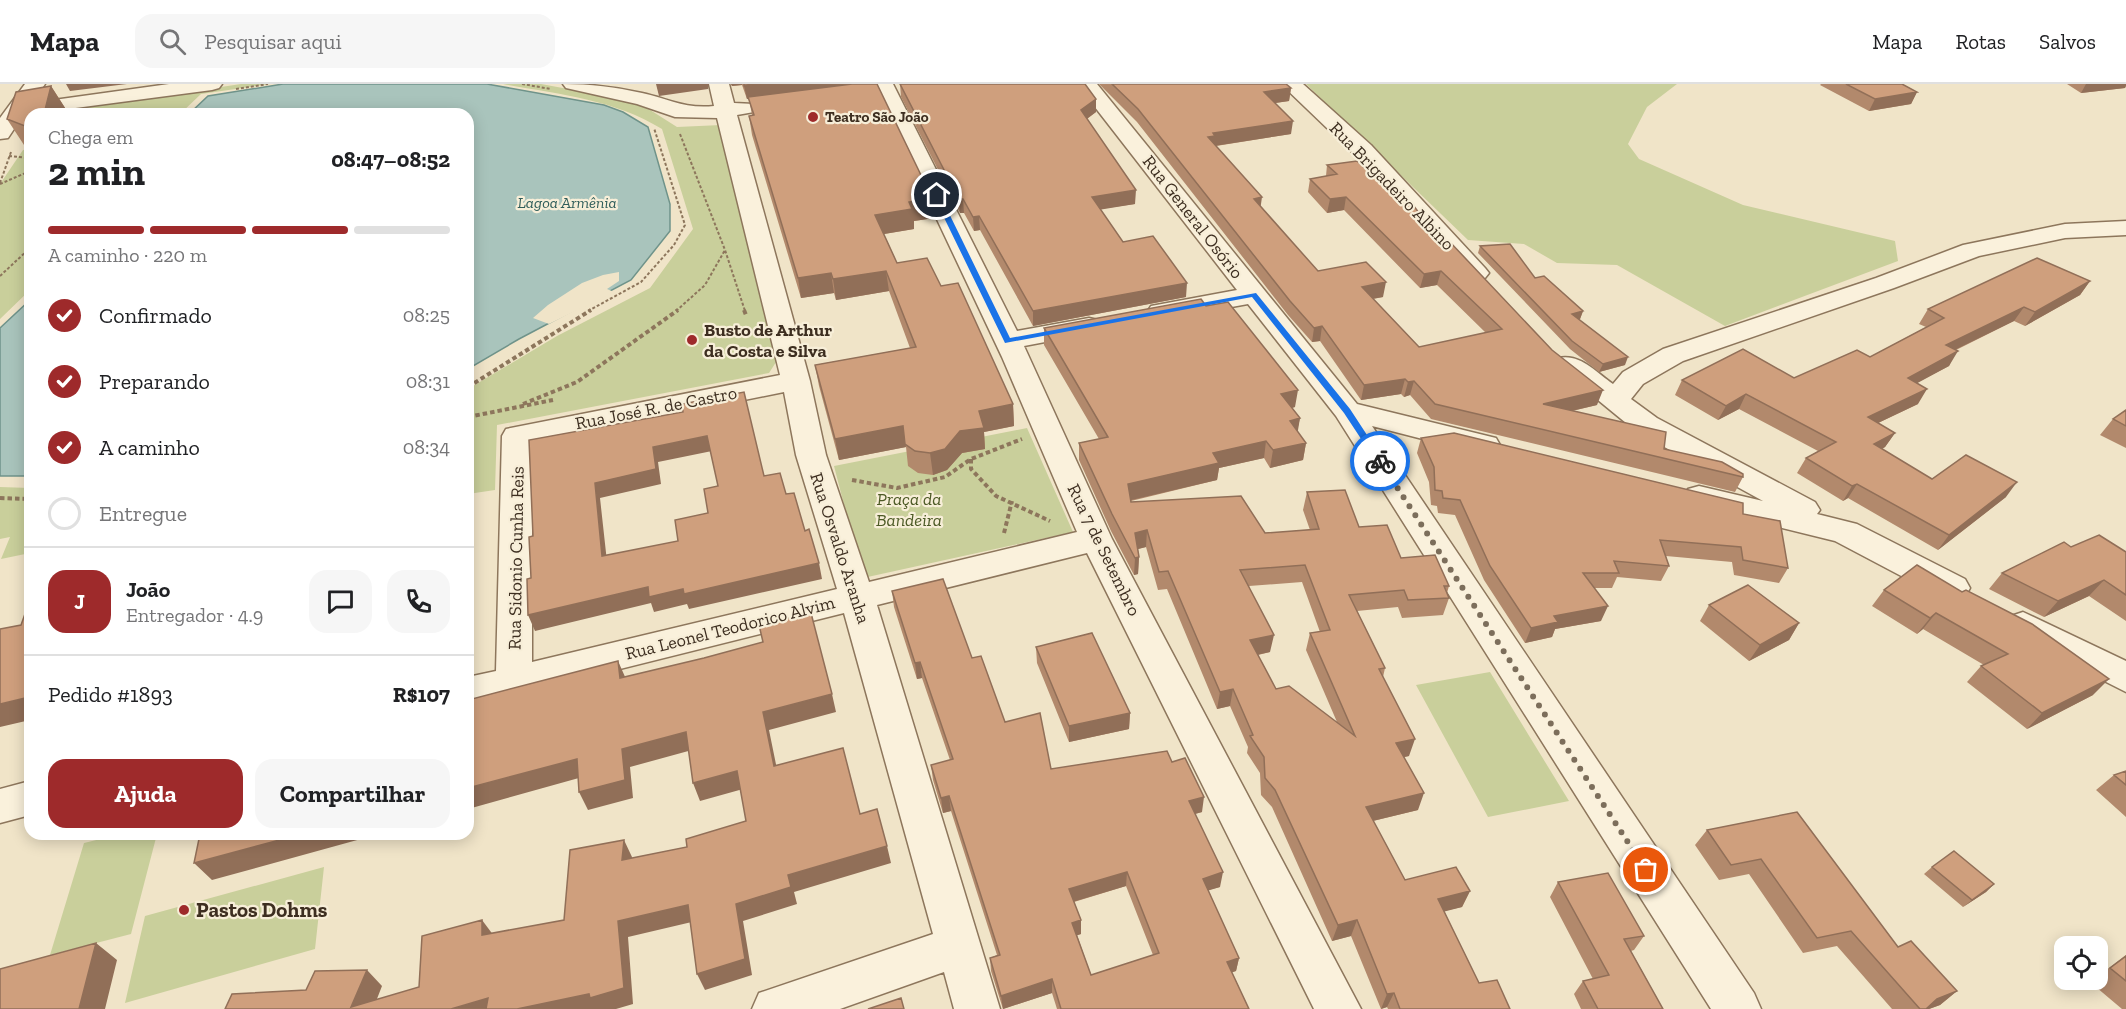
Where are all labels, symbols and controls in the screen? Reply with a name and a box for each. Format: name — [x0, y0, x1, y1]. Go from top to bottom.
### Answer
search box — [135, 14, 555, 68]
text: Mapa — [30, 25, 99, 58]
icon: search — [156, 25, 189, 58]
text: Pesquisar aqui — [204, 28, 342, 55]
text: Mapa — [1872, 29, 1922, 54]
text: Rotas — [1955, 29, 2006, 54]
text: Salvos — [2039, 29, 2096, 54]
place label: Teatro São João — [825, 108, 929, 126]
marker: Teatro São João — [806, 110, 820, 124]
street label: Rua Brigadeiro Albino — [1325, 117, 1459, 255]
text: Chega em — [48, 125, 133, 149]
text: 08:47–08:52 — [331, 146, 450, 173]
text: 2 min — [48, 148, 145, 195]
street label: Rua General Osório — [1138, 151, 1248, 283]
pin — [911, 169, 962, 220]
icon: home — [920, 178, 953, 211]
water label: Lagoa Armênia — [517, 193, 617, 212]
text: A caminho · 220 m — [48, 243, 207, 267]
icon: check — [48, 299, 81, 332]
text: Confirmado — [99, 302, 212, 329]
text: 08:25 — [403, 303, 450, 327]
place label: Busto de Arthur da Costa e Silva — [704, 319, 832, 362]
marker: Busto de Arthur da Costa e Silva — [685, 333, 699, 347]
icon: check — [48, 365, 81, 398]
text: Preparando — [99, 368, 210, 395]
text: 08:31 — [406, 369, 450, 393]
street label: Rua José R. de Castro — [573, 382, 739, 434]
icon: check — [48, 431, 81, 464]
courier — [1350, 431, 1410, 491]
text: A caminho — [99, 434, 200, 461]
text: 08:34 — [403, 435, 450, 459]
icon: bike — [1364, 445, 1397, 478]
street label: Rua Sidonio Cunha Reis — [503, 466, 529, 650]
street label: Rua Osvaldo Aranha — [805, 470, 875, 626]
street label: Rua 7 de Setembro — [1063, 480, 1145, 620]
park label: Praça da Bandeira — [876, 488, 942, 531]
text: Entregue — [99, 500, 187, 527]
button: chat — [309, 570, 372, 633]
button: phone — [387, 570, 450, 633]
text: João — [126, 576, 170, 603]
text: J — [74, 588, 85, 615]
street label: Rua Leonel Teodorico Alvim — [623, 591, 838, 665]
text: Entregador · 4.9 — [126, 603, 263, 627]
text: Pedido #1893 — [48, 681, 173, 708]
text: R$107 — [393, 681, 450, 708]
button: Ajuda — [48, 759, 243, 828]
button: Compartilhar — [255, 759, 450, 828]
pin — [1620, 844, 1671, 895]
icon: bag — [1629, 853, 1662, 886]
place label: Pastos Dohms — [196, 897, 328, 922]
marker: Pastos Dohms — [177, 903, 191, 917]
map controls — [2054, 936, 2108, 990]
button: locate — [2054, 936, 2108, 990]

